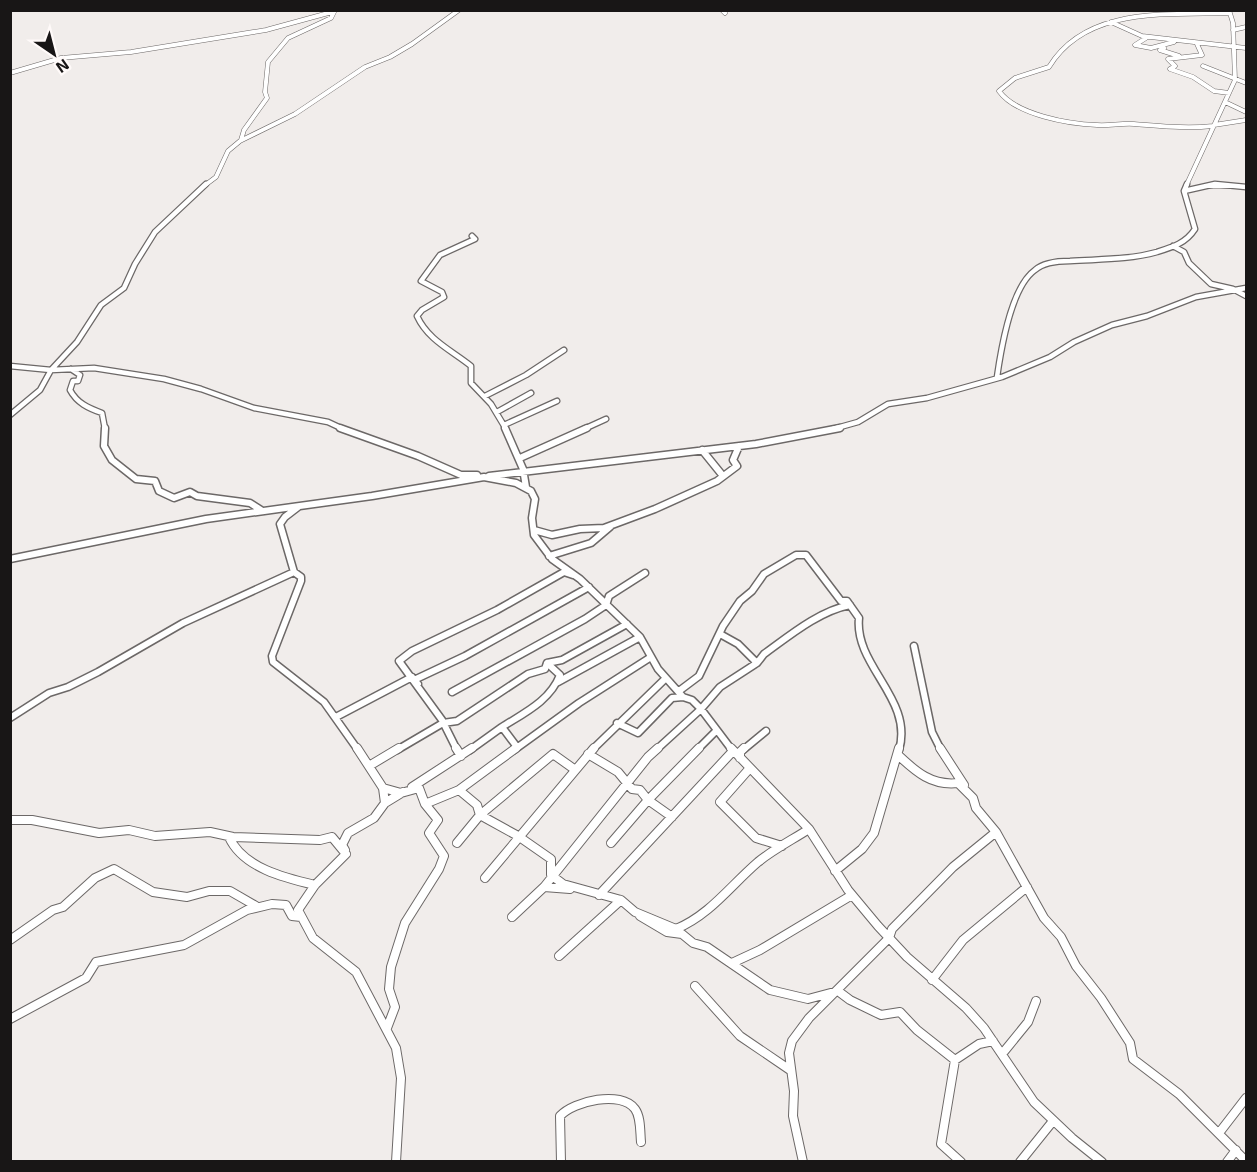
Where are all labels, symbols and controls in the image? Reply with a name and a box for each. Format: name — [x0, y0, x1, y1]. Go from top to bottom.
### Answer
north arrow — [24, 24, 84, 84]
text: N — [53, 56, 73, 78]

